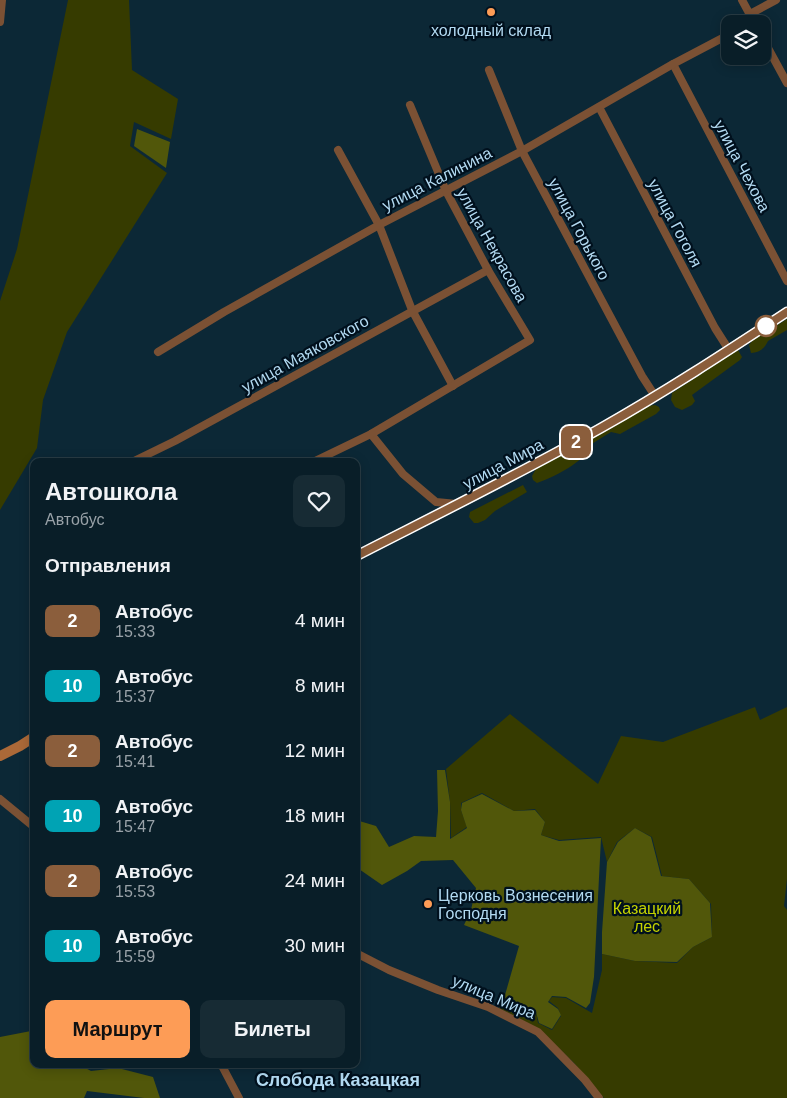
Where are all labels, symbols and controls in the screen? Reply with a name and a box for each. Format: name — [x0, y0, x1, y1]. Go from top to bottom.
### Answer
marker: холодный склад — [485, 6, 497, 18]
map controls — [721, 15, 771, 65]
button: layers — [721, 15, 771, 65]
place label: холодный склад — [431, 22, 552, 39]
street label: улица Чехова — [711, 117, 773, 215]
street label: улица Калинина — [379, 144, 495, 214]
street label: улица Горького — [545, 175, 613, 283]
street label: улица Гоголя — [645, 176, 705, 270]
street label: улица Некрасова — [454, 185, 531, 305]
street label: улица Маяковского — [239, 312, 371, 396]
unlabelled marker — [755, 315, 777, 337]
line badge: 2 — [560, 426, 592, 458]
text: 2 — [571, 432, 581, 452]
street label: улица Мира — [460, 436, 546, 492]
button: heart — [293, 475, 345, 527]
text: Автошкола — [45, 478, 177, 505]
text: Автобус — [45, 511, 105, 528]
text: Отправления — [45, 555, 171, 576]
text: Автобус — [115, 601, 193, 622]
text: 4 мин — [295, 610, 345, 631]
text: 2 — [67, 611, 78, 631]
text: 15:33 — [115, 623, 155, 640]
text: Автобус — [115, 666, 193, 687]
text: 8 мин — [295, 675, 345, 696]
text: 10 — [62, 676, 83, 696]
text: 15:37 — [115, 688, 155, 705]
text: Автобус — [115, 731, 193, 752]
text: 12 мин — [284, 740, 345, 761]
text: 2 — [67, 741, 78, 761]
text: 15:41 — [115, 753, 155, 770]
text: Автобус — [115, 796, 193, 817]
text: 18 мин — [284, 805, 345, 826]
text: 10 — [62, 806, 83, 826]
text: 15:47 — [115, 818, 155, 835]
text: Автобус — [115, 861, 193, 882]
text: 24 мин — [284, 870, 345, 891]
text: 2 — [67, 871, 78, 891]
text: 15:53 — [115, 883, 155, 900]
place label: Церковь Вознесения Господня — [438, 887, 593, 922]
marker: Церковь Вознесения Господня — [422, 898, 434, 910]
park label: Казацкий лес — [613, 900, 681, 935]
text: Автобус — [115, 926, 193, 947]
text: 30 мин — [284, 935, 345, 956]
text: 10 — [62, 936, 83, 956]
text: 15:59 — [115, 948, 155, 965]
street label: улица Мира — [450, 972, 538, 1022]
button: Маршрут — [45, 1000, 190, 1058]
button: Билеты — [200, 1000, 345, 1058]
district label: Слобода Казацкая — [256, 1070, 420, 1090]

